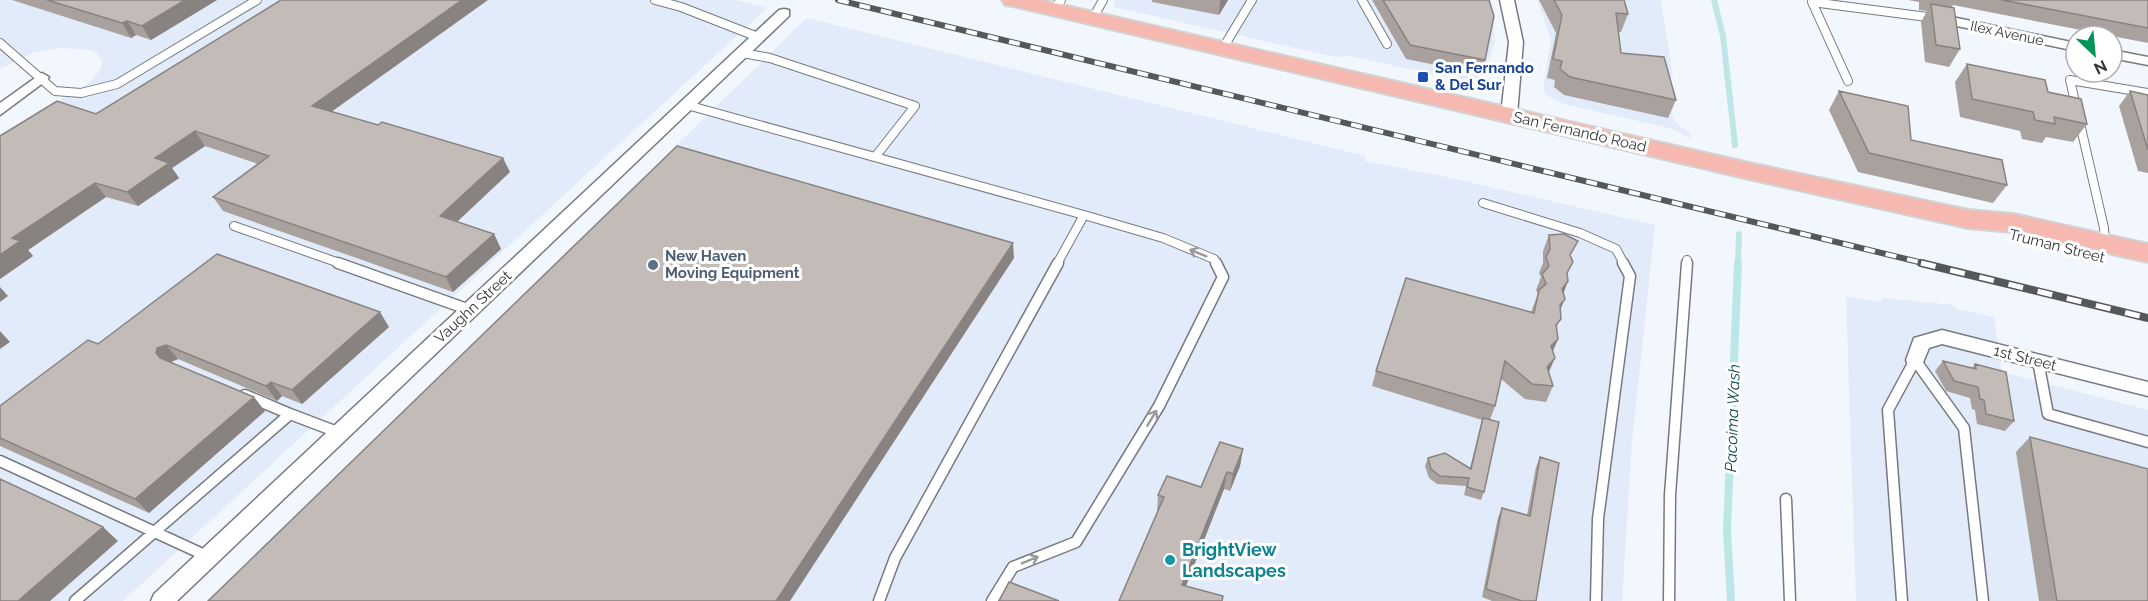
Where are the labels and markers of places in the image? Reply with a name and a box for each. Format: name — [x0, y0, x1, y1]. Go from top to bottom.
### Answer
place label: San Fernando & Del Sur — [1435, 59, 1534, 94]
marker: San Fernando & Del Sur — [1416, 70, 1430, 84]
place label: New Haven Moving Equipment — [665, 247, 800, 282]
marker: New Haven Moving Equipment — [646, 258, 660, 272]
place label: BrightView Landscapes — [1182, 539, 1286, 581]
marker: BrightView Landscapes — [1163, 553, 1177, 567]

